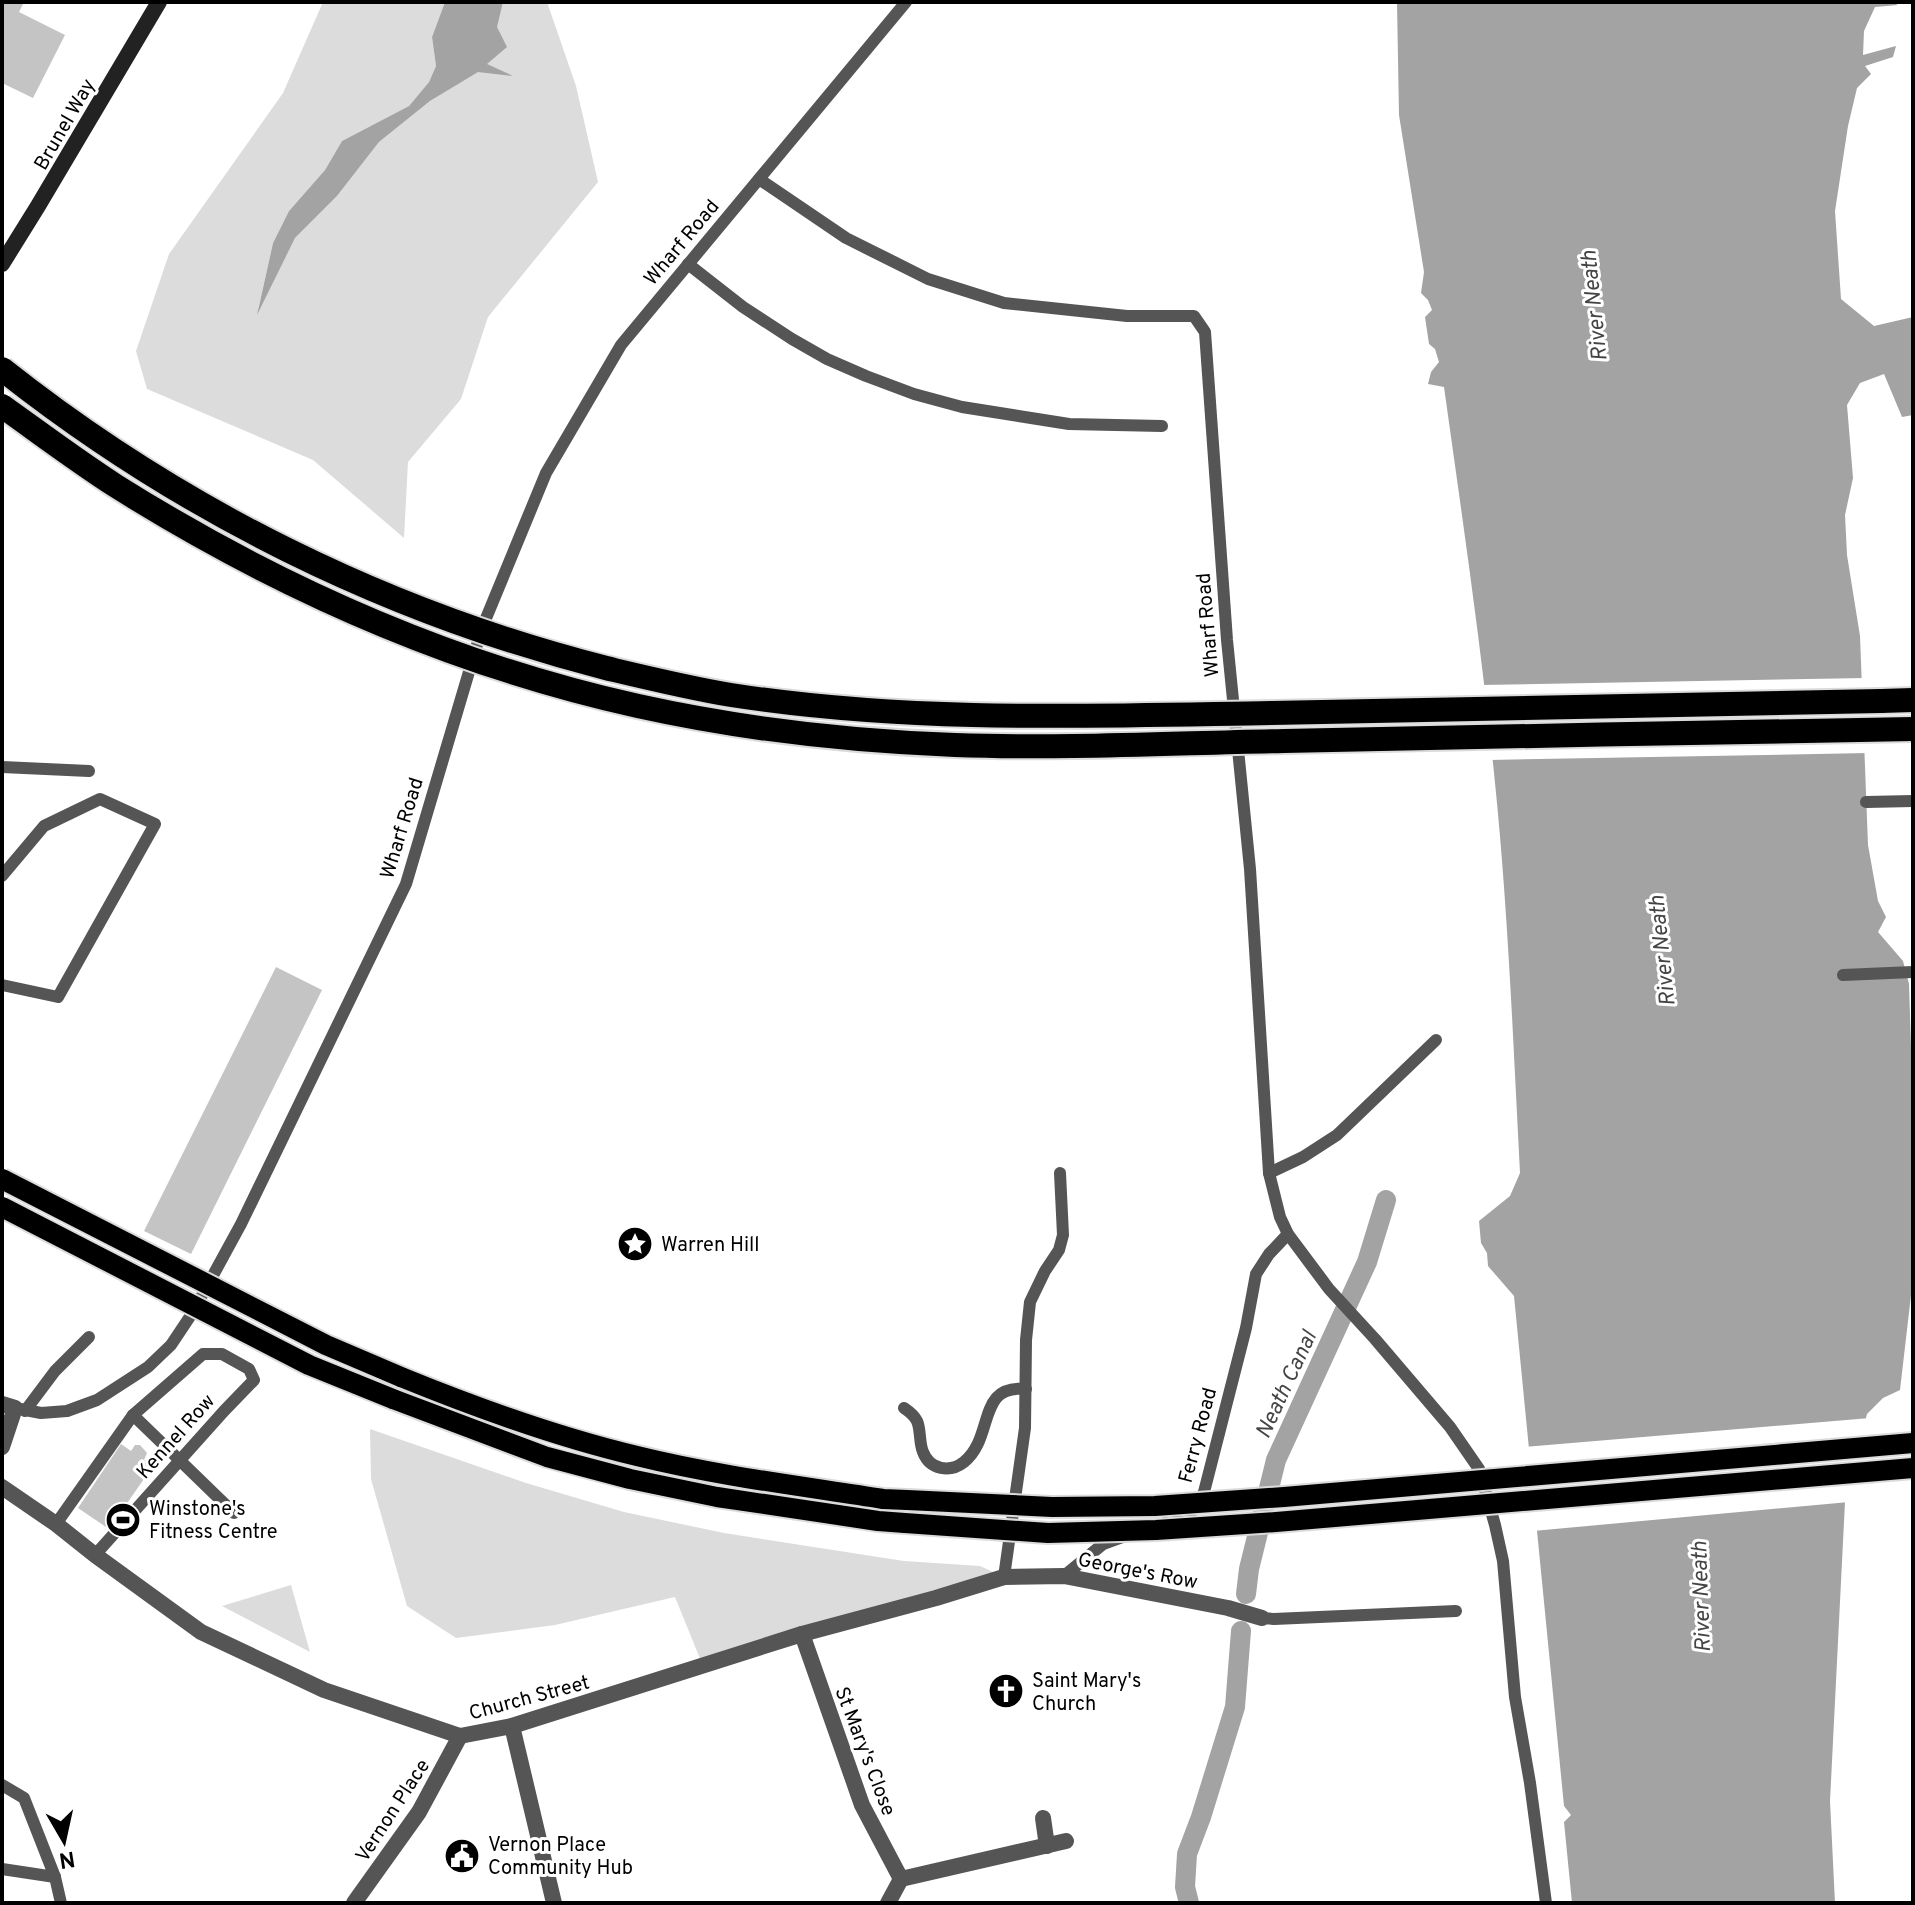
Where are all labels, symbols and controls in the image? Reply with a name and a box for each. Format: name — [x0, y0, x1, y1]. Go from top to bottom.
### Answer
street label: Brunel Way — [29, 75, 102, 175]
street label: Wharf Road — [639, 195, 726, 292]
water label: River Neath — [1576, 249, 1615, 363]
street label: Wharf Road — [1191, 572, 1226, 678]
street label: Wharf Road — [375, 775, 431, 882]
water label: River Neath — [1644, 894, 1683, 1008]
place icon: Warren Hill — [616, 1225, 654, 1263]
place label: Warren Hill — [661, 1233, 760, 1259]
water label: Neath Canal — [1251, 1326, 1324, 1443]
street label: Ferry Road — [1174, 1385, 1224, 1486]
street label: Kennel Row — [132, 1389, 221, 1485]
place label: Winstone's Fitness Centre — [149, 1497, 277, 1546]
sports icon: Winstone's Fitness Centre — [104, 1501, 142, 1539]
water label: River Neath — [1687, 1541, 1718, 1653]
street label: George's Row — [1075, 1548, 1200, 1596]
place label: Saint Mary's Church — [1032, 1669, 1141, 1718]
street label: Church Street — [466, 1670, 593, 1728]
church icon: Saint Mary's Church — [987, 1672, 1025, 1710]
street label: St Mary's Close — [828, 1683, 901, 1820]
street label: Vernon Place — [351, 1755, 437, 1868]
north arrow — [24, 1801, 104, 1881]
place label: Vernon Place Community Hub — [488, 1833, 633, 1882]
public building icon: Vernon Place Community Hub — [443, 1837, 481, 1875]
text: N — [57, 1844, 77, 1873]

